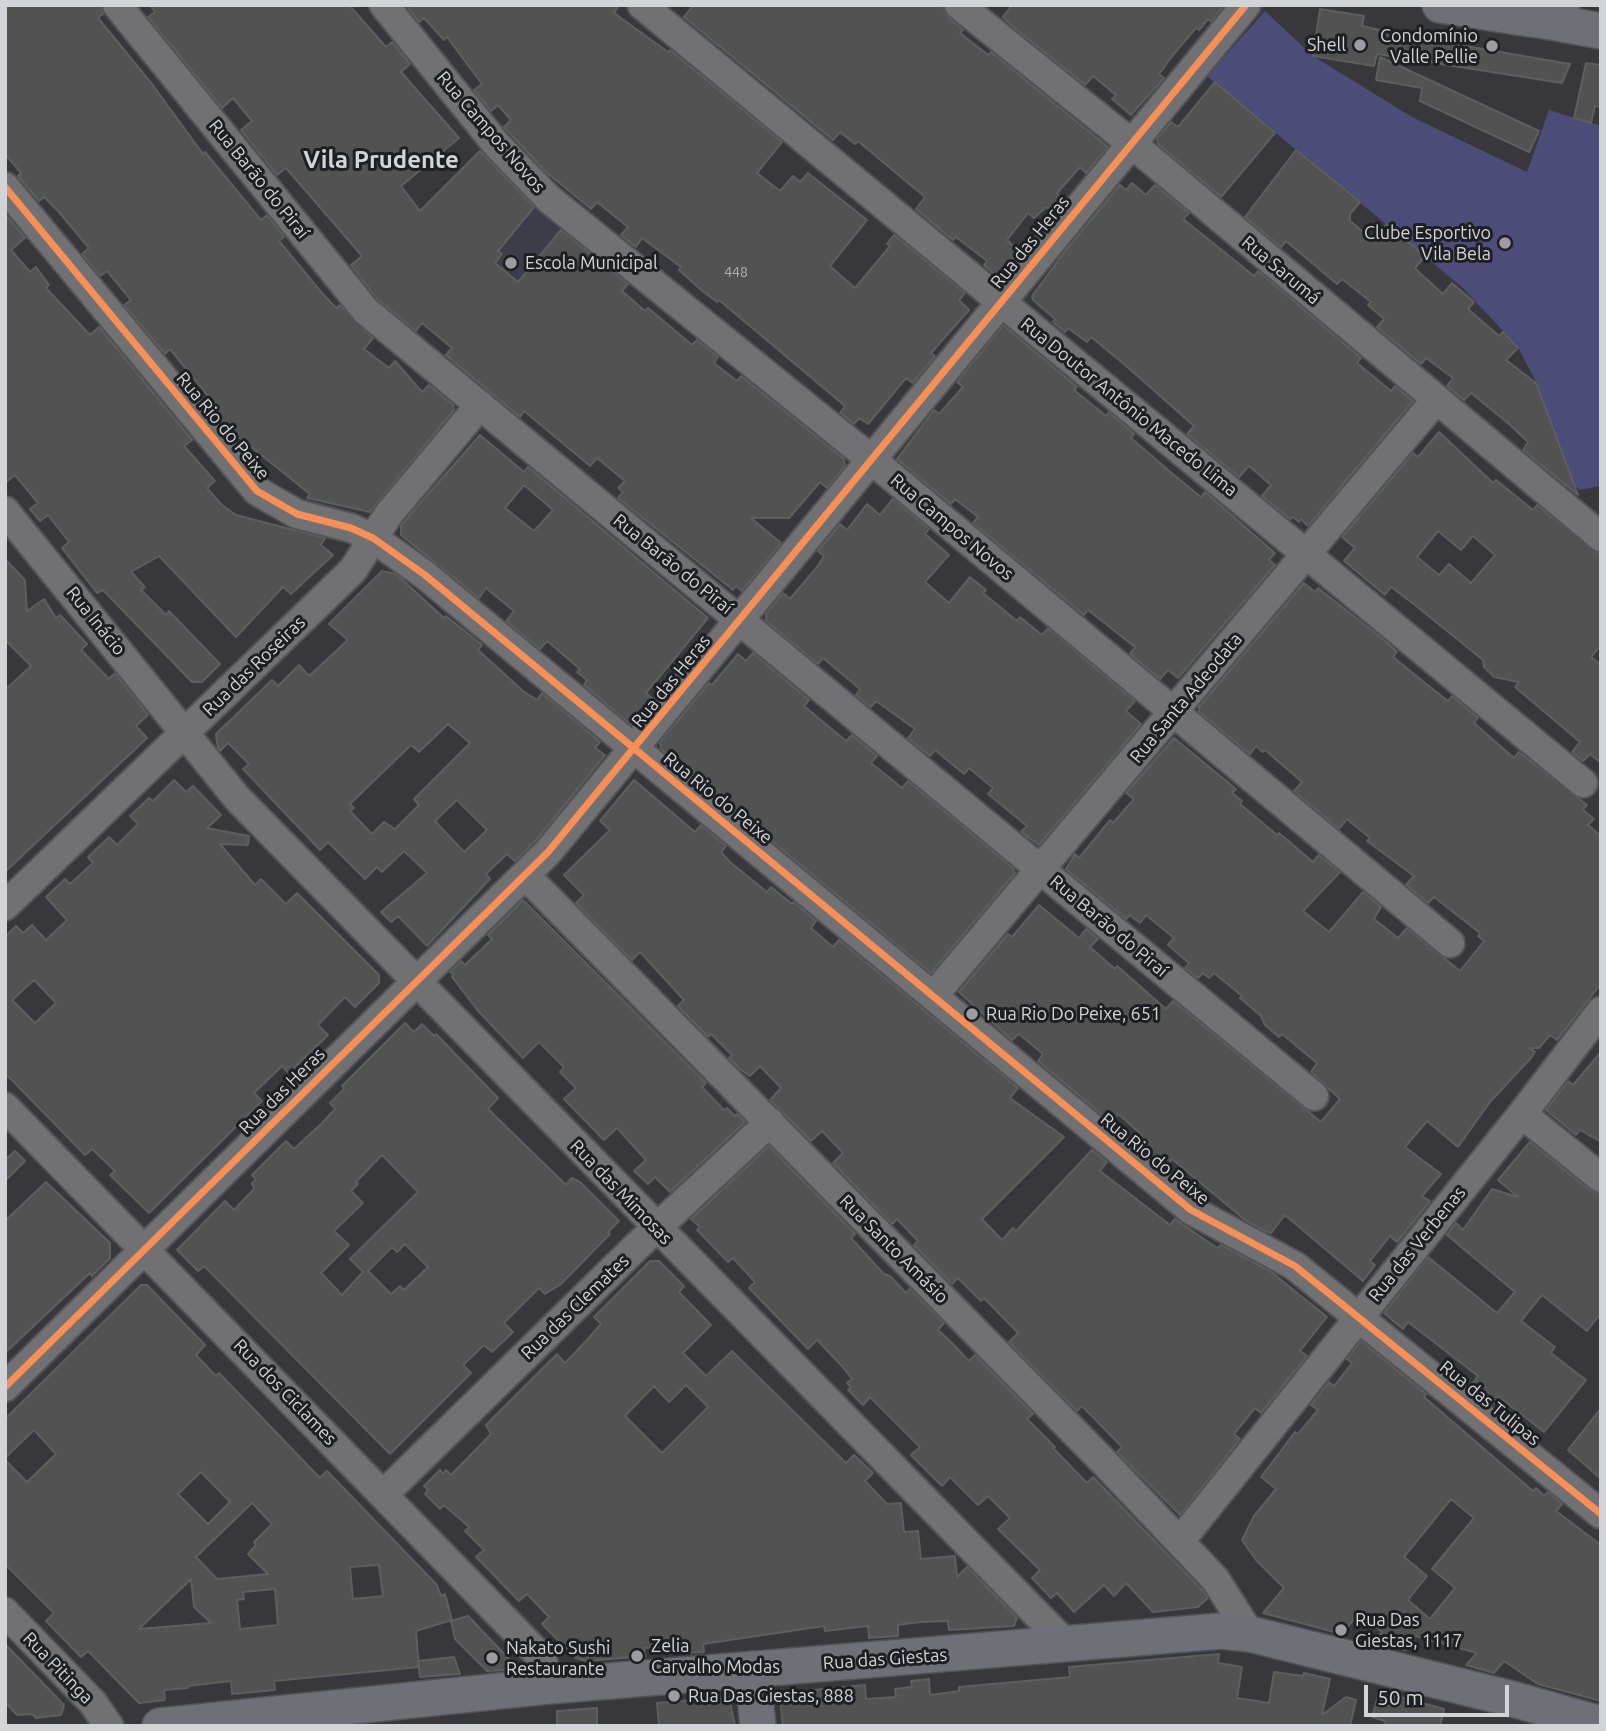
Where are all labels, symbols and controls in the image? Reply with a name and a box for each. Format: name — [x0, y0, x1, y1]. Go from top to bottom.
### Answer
place label: Condomínio Valle Pellie — [1380, 25, 1478, 68]
place label: Shell — [1307, 34, 1346, 56]
marker: Shell — [1352, 37, 1368, 53]
marker: Condomínio Valle Pellie — [1484, 38, 1500, 54]
street label: Rua Campos Novos — [432, 67, 550, 197]
street label: Rua Barão do Piraí — [204, 115, 314, 243]
district label: Vila Prudente — [303, 146, 459, 174]
street label: Rua das Heras — [986, 191, 1074, 293]
place label: Clube Esportivo Vila Bela — [1364, 222, 1491, 264]
street label: Rua Sarumá — [1237, 231, 1325, 309]
marker: Clube Esportivo Vila Bela — [1497, 235, 1513, 251]
place label: Escola Municipal — [525, 252, 658, 274]
marker: Escola Municipal — [503, 255, 519, 271]
house number: 448 — [724, 264, 748, 280]
street label: Rua Doutor Antônio Macedo Lima — [1016, 313, 1242, 501]
street label: Rua Rio do Peixe — [172, 368, 274, 484]
street label: Rua Campos Novos — [886, 469, 1018, 585]
street label: Rua Barão do Piraí — [609, 509, 737, 619]
street label: Rua Inácio — [62, 582, 130, 660]
street label: Rua das Roseiras — [198, 612, 310, 720]
street label: Rua Santa Adeodata — [1125, 629, 1247, 767]
street label: Rua das Heras — [627, 630, 715, 732]
street label: Rua Rio do Peixe — [659, 747, 777, 849]
street label: Rua Barão do Piraí — [1046, 870, 1172, 982]
place label: Rua Rio Do Peixe, 651 — [986, 1003, 1161, 1025]
marker: Rua Rio Do Peixe, 651 — [964, 1006, 980, 1022]
street label: Rua das Heras — [234, 1043, 330, 1139]
street label: Rua Rio do Peixe — [1096, 1108, 1214, 1210]
street label: Rua das Mimosas — [565, 1135, 677, 1249]
street label: Rua das Verbenas — [1364, 1182, 1470, 1306]
street label: Rua Santo Amásio — [835, 1190, 953, 1308]
street label: Rua das Clemates — [516, 1250, 634, 1364]
street label: Rua dos Ciclames — [229, 1335, 341, 1449]
street label: Rua das Tulipas — [1435, 1356, 1545, 1450]
place label: Rua Das Giestas, 1117 — [1355, 1609, 1462, 1652]
marker: Rua Das Giestas, 1117 — [1333, 1622, 1349, 1638]
street label: Rua Pitinga — [19, 1628, 97, 1708]
place label: Zelia Carvalho Modas — [651, 1635, 780, 1678]
place label: Nakato Sushi Restaurante — [506, 1637, 610, 1680]
street label: Rua das Giestas — [822, 1644, 948, 1674]
marker: Zelia Carvalho Modas — [629, 1648, 645, 1664]
marker: Nakato Sushi Restaurante — [484, 1650, 500, 1666]
scale bar — [1368, 1672, 1513, 1716]
place label: Rua Das Giestas, 888 — [688, 1685, 854, 1707]
text: 50 m — [1377, 1685, 1424, 1709]
marker: Rua Das Giestas, 888 — [666, 1688, 682, 1704]

